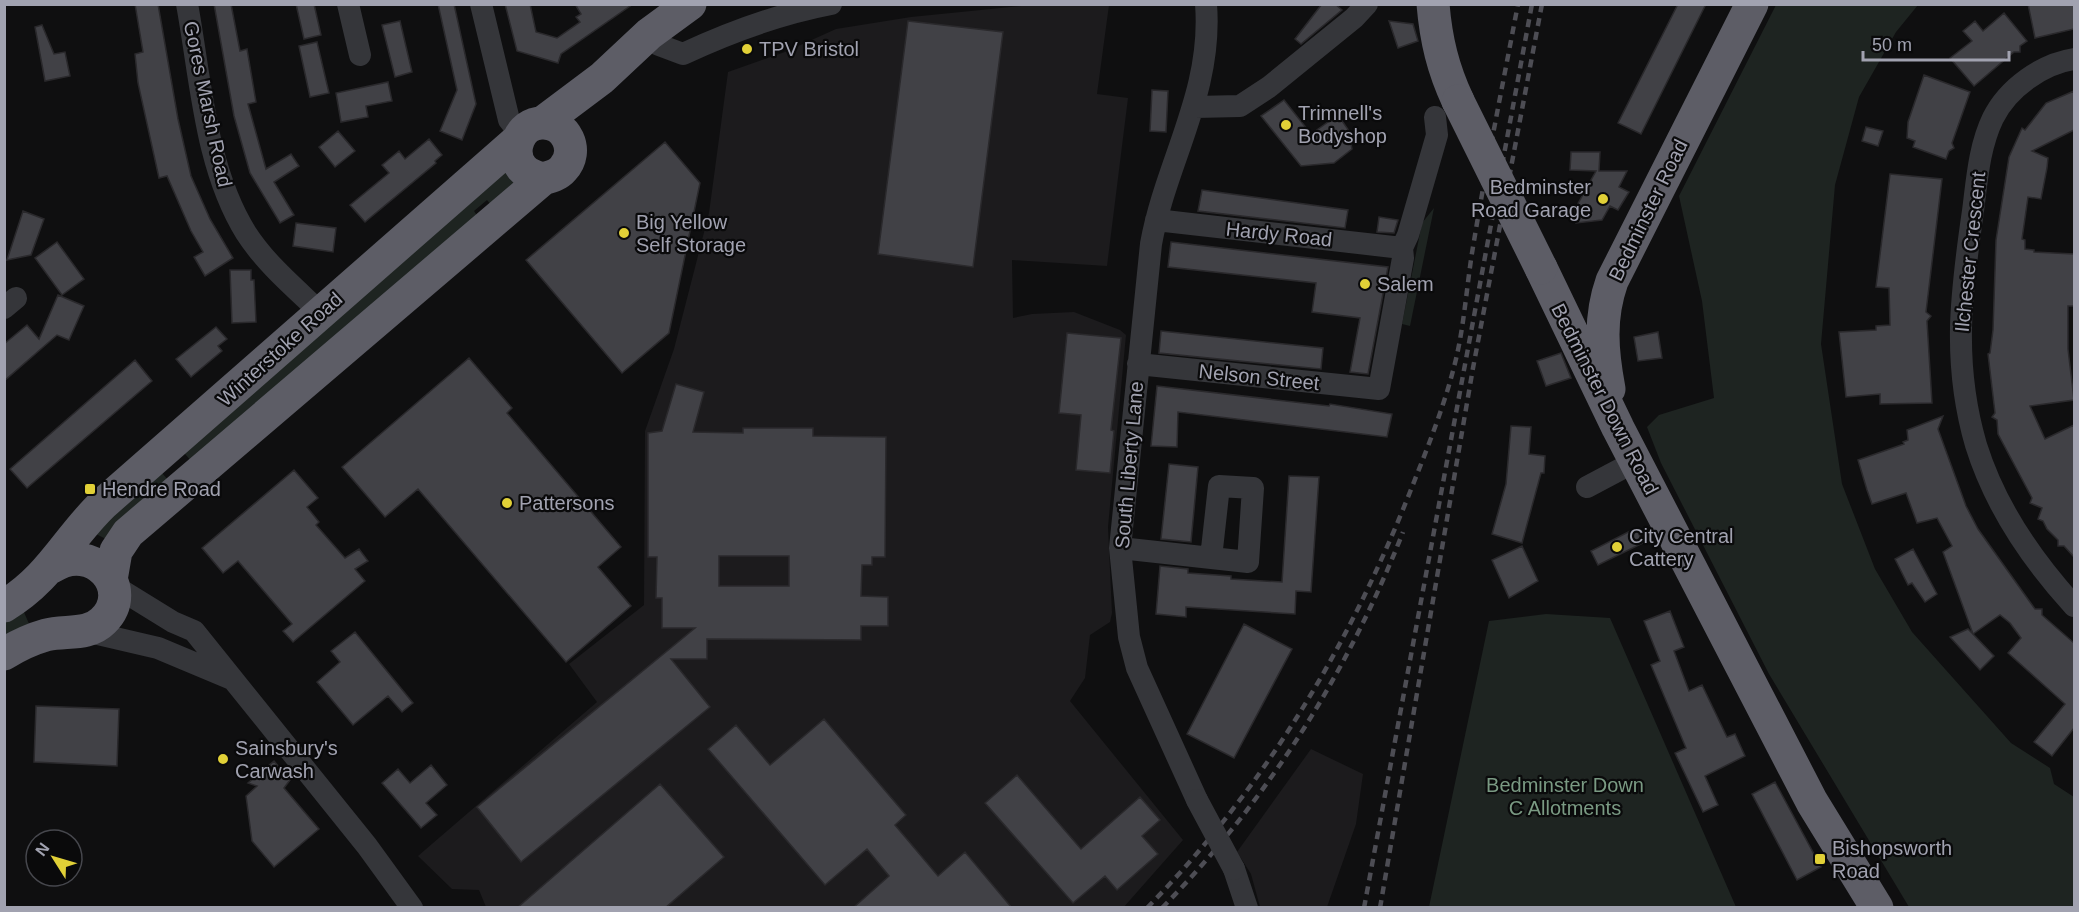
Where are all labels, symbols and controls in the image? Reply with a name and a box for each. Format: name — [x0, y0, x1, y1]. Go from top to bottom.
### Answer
street label: Gores Marsh Road — [180, 19, 236, 189]
scale bar — [1863, 24, 2008, 62]
text: 50 m — [1872, 35, 1912, 55]
place label: TPV Bristol — [759, 38, 859, 60]
marker: TPV Bristol — [740, 42, 754, 56]
place label: Trimnell's Bodyshop — [1298, 102, 1387, 147]
marker: Trimnell's Bodyshop — [1279, 118, 1293, 132]
street label: Bedminster Road — [1604, 136, 1692, 284]
street label: Ilchester Crescent — [1951, 170, 1989, 333]
place label: Bedminster Road Garage — [1471, 176, 1591, 221]
marker: Bedminster Road Garage — [1596, 192, 1610, 206]
place label: Big Yellow Self Storage — [636, 211, 746, 256]
street label: Hardy Road — [1225, 217, 1333, 251]
marker: Big Yellow Self Storage — [617, 226, 631, 240]
place label: Salem — [1377, 273, 1434, 295]
marker: Salem — [1358, 277, 1372, 291]
street label: Winterstoke Road — [214, 288, 346, 410]
street label: Bedminster Down Road — [1547, 300, 1663, 498]
street label: Nelson Street — [1198, 360, 1321, 394]
street label: South Liberty Lane — [1111, 380, 1147, 550]
place label: Hendre Road — [102, 478, 221, 500]
marker: Hendre Road — [83, 482, 97, 496]
place label: Pattersons — [519, 492, 615, 514]
marker: Pattersons — [500, 496, 514, 510]
place label: City Central Cattery — [1629, 525, 1733, 570]
marker: City Central Cattery — [1610, 540, 1624, 554]
place label: Sainsbury's Carwash — [235, 737, 338, 782]
marker: Sainsbury's Carwash — [216, 752, 230, 766]
park label: Bedminster Down C Allotments — [1486, 774, 1644, 819]
north arrow — [24, 828, 84, 888]
place label: Bishopsworth Road — [1832, 837, 1952, 882]
text: N — [32, 840, 53, 859]
marker: Bishopsworth Road — [1813, 852, 1827, 866]

